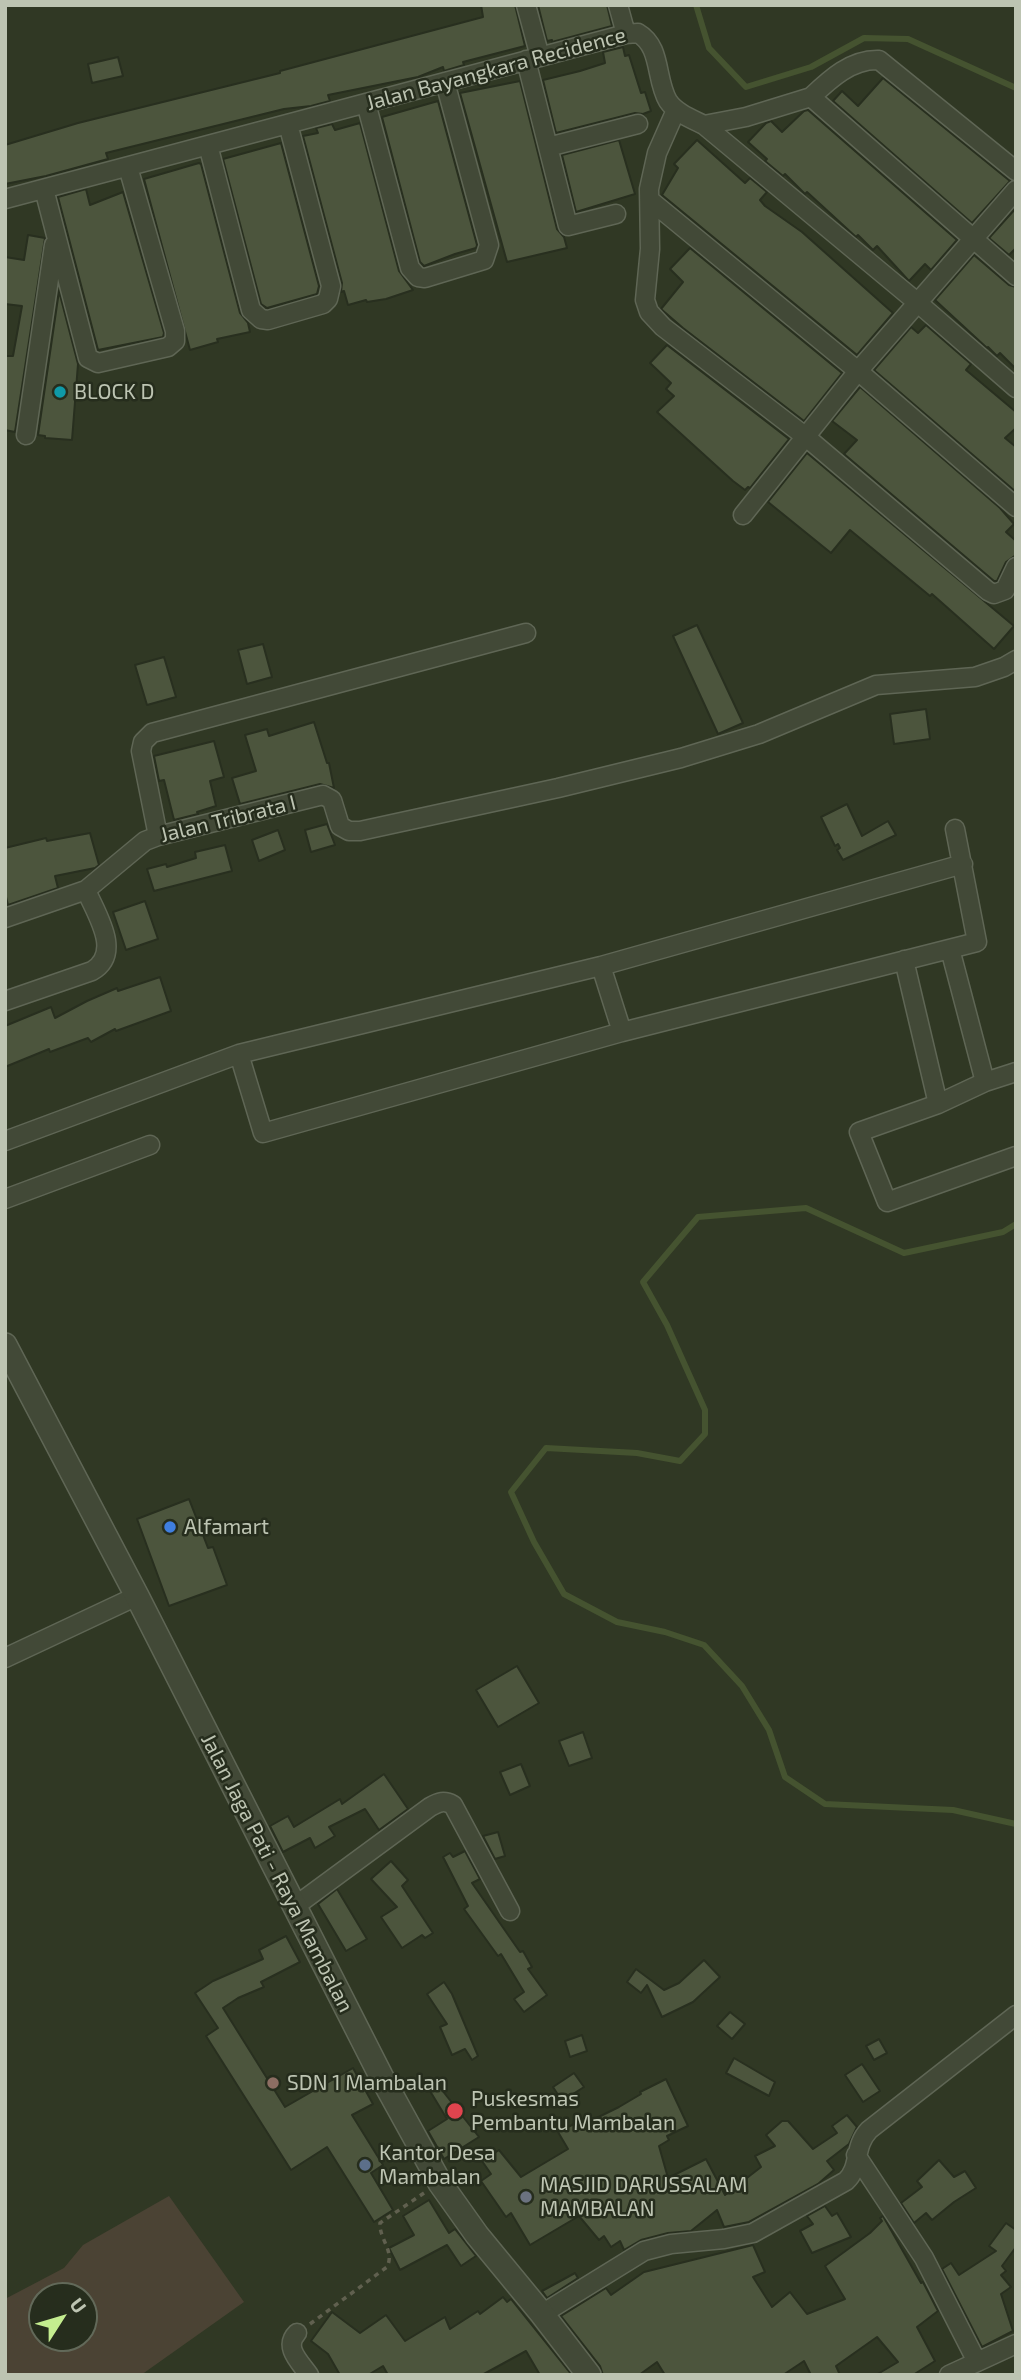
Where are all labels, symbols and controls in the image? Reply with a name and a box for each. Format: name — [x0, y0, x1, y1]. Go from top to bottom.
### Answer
street label: Jalan Bayangkara Recidence — [363, 22, 629, 116]
place label: BLOCK D — [74, 379, 155, 405]
marker: BLOCK D — [52, 384, 68, 400]
street label: Jalan Tribrata I — [158, 790, 298, 848]
place label: Alfamart — [184, 1514, 269, 1540]
marker: Alfamart — [162, 1519, 178, 1535]
street label: Jalan Jaga Pati - Raya Mambalan — [196, 1730, 358, 2016]
place label: SDN 1 Mambalan — [287, 2070, 447, 2096]
marker: SDN 1 Mambalan — [265, 2075, 281, 2091]
place label: Puskesmas Pembantu Mambalan — [471, 2086, 675, 2136]
marker: Puskesmas Pembantu Mambalan — [445, 2101, 465, 2121]
place label: Kantor Desa Mambalan — [379, 2140, 496, 2190]
marker: Kantor Desa Mambalan — [357, 2157, 373, 2173]
place label: MASJID DARUSSALAM MAMBALAN — [540, 2172, 747, 2222]
marker: MASJID DARUSSALAM MAMBALAN — [518, 2189, 534, 2205]
north arrow — [28, 2282, 98, 2352]
text: U — [65, 2293, 92, 2317]

